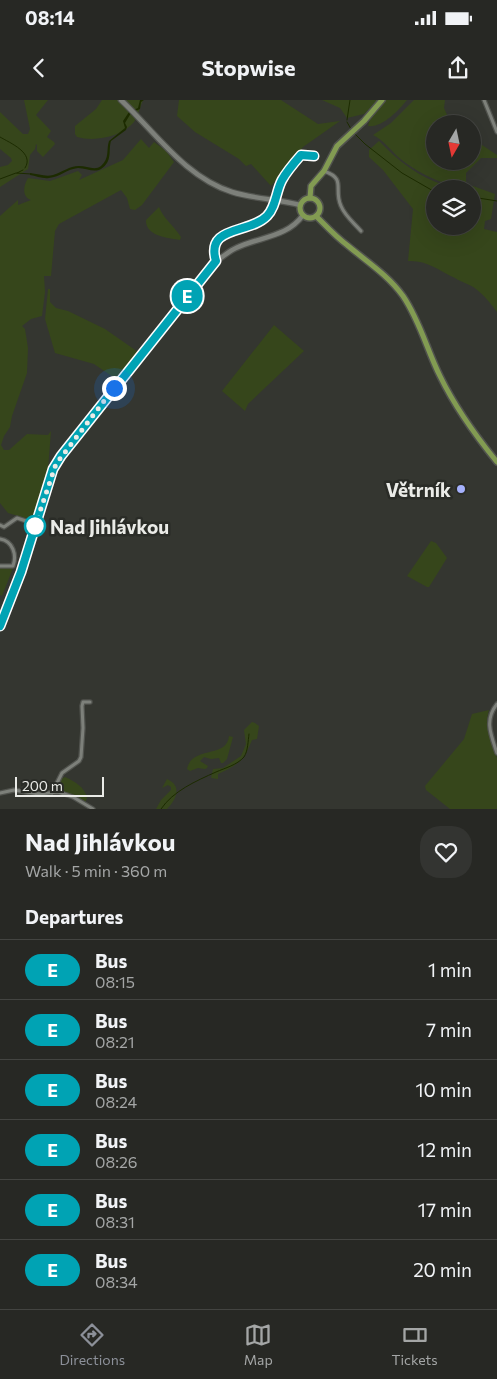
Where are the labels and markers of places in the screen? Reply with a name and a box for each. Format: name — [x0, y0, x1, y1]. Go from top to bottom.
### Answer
place label: Větrník — [386, 478, 451, 501]
marker: Větrník — [455, 483, 467, 495]
marker: Nad Jihlávkou — [24, 515, 46, 537]
place label: Nad Jihlávkou — [50, 515, 169, 538]

